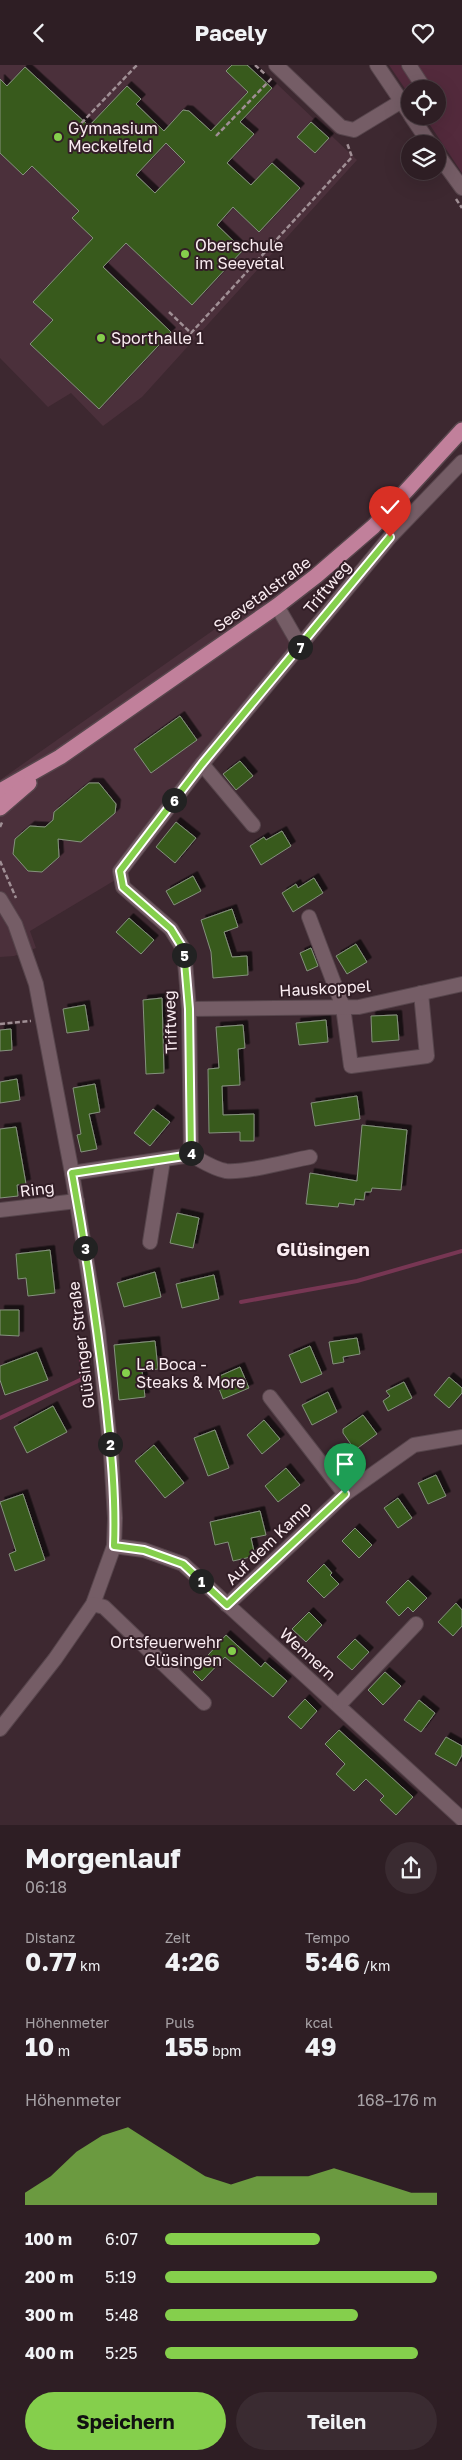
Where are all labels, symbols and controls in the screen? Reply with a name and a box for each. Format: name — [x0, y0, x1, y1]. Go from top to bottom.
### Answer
icon: back — [25, 19, 53, 47]
text: Pacely — [195, 19, 267, 46]
icon: heart — [409, 19, 437, 47]
map controls — [401, 80, 446, 180]
button: locate — [401, 80, 446, 125]
place label: Gymnasium Meckelfeld — [68, 118, 158, 156]
marker: Gymnasium Meckelfeld — [52, 131, 64, 143]
button: layers — [401, 135, 446, 180]
place label: Oberschule im Seevetal — [195, 235, 284, 273]
marker: Oberschule im Seevetal — [179, 248, 191, 260]
place label: Sporthalle 1 — [111, 328, 204, 348]
marker: Sporthalle 1 — [95, 332, 107, 344]
pin — [369, 486, 411, 537]
icon: check — [376, 493, 404, 521]
street label: Seevetalstraße — [209, 552, 315, 636]
street label: Triftweg — [299, 556, 355, 618]
pin: 7 — [288, 635, 312, 659]
text: 7 — [297, 639, 304, 656]
pin: 6 — [162, 787, 186, 813]
text: 6 — [170, 792, 179, 809]
pin: 5 — [172, 943, 196, 967]
text: 5 — [180, 947, 189, 964]
street label: Hauskoppel — [279, 976, 371, 1000]
street label: Triftweg — [159, 990, 181, 1054]
pin: 4 — [178, 1141, 204, 1165]
text: 4 — [187, 1145, 196, 1162]
street label: Ring — [18, 1177, 56, 1201]
pin: 3 — [72, 1235, 98, 1261]
district label: Glüsingen — [276, 1237, 370, 1260]
text: 3 — [81, 1240, 90, 1257]
street label: Glüsinger Straße — [63, 1280, 99, 1410]
place label: La Boca - Steaks & More — [136, 1354, 246, 1392]
marker: La Boca - Steaks & More — [120, 1367, 132, 1379]
pin: 2 — [98, 1431, 122, 1457]
text: 2 — [106, 1436, 115, 1453]
pin — [324, 1443, 366, 1494]
icon: arrive — [331, 1450, 359, 1478]
street label: Auf dem Kamp — [221, 1497, 315, 1589]
pin: 1 — [188, 1569, 214, 1593]
text: 1 — [198, 1573, 205, 1590]
street label: Wennern — [276, 1623, 340, 1685]
place label: Ortsfeuerwehr Glüsingen — [110, 1632, 222, 1670]
marker: Ortsfeuerwehr Glüsingen — [226, 1645, 238, 1657]
text: Morgenlauf — [25, 1841, 180, 1874]
button: share — [385, 1842, 437, 1894]
text: 06:18 — [25, 1877, 67, 1897]
text: Distanz — [25, 1929, 75, 1946]
text: Zeit — [165, 1929, 191, 1946]
text: Tempo — [305, 1929, 350, 1946]
text: 0.77 — [25, 1946, 77, 1977]
text: 4:26 — [165, 1946, 220, 1977]
text: 5:46 — [305, 1946, 360, 1977]
text: km — [77, 1957, 100, 1974]
text: /km — [360, 1957, 390, 1974]
text: Höhenmeter — [25, 2014, 109, 2031]
text: Puls — [165, 2014, 195, 2031]
text: kcal — [305, 2014, 333, 2031]
text: 10 — [25, 2031, 54, 2062]
text: 155 — [165, 2031, 208, 2062]
text: 49 — [305, 2031, 337, 2062]
text: m — [54, 2042, 70, 2059]
text: bpm — [208, 2042, 242, 2059]
text: Höhenmeter — [25, 2090, 121, 2110]
text: 168–176 m — [357, 2090, 437, 2110]
text: 100 m — [25, 2229, 72, 2249]
text: 6:07 — [105, 2229, 138, 2249]
text: 200 m — [25, 2267, 74, 2287]
text: 5:19 — [105, 2267, 137, 2287]
text: 300 m — [25, 2305, 74, 2325]
text: 5:48 — [105, 2305, 139, 2325]
text: 400 m — [25, 2343, 74, 2363]
text: 5:25 — [105, 2343, 138, 2363]
button: Speichern — [25, 2392, 226, 2450]
button: Teilen — [236, 2392, 437, 2450]

